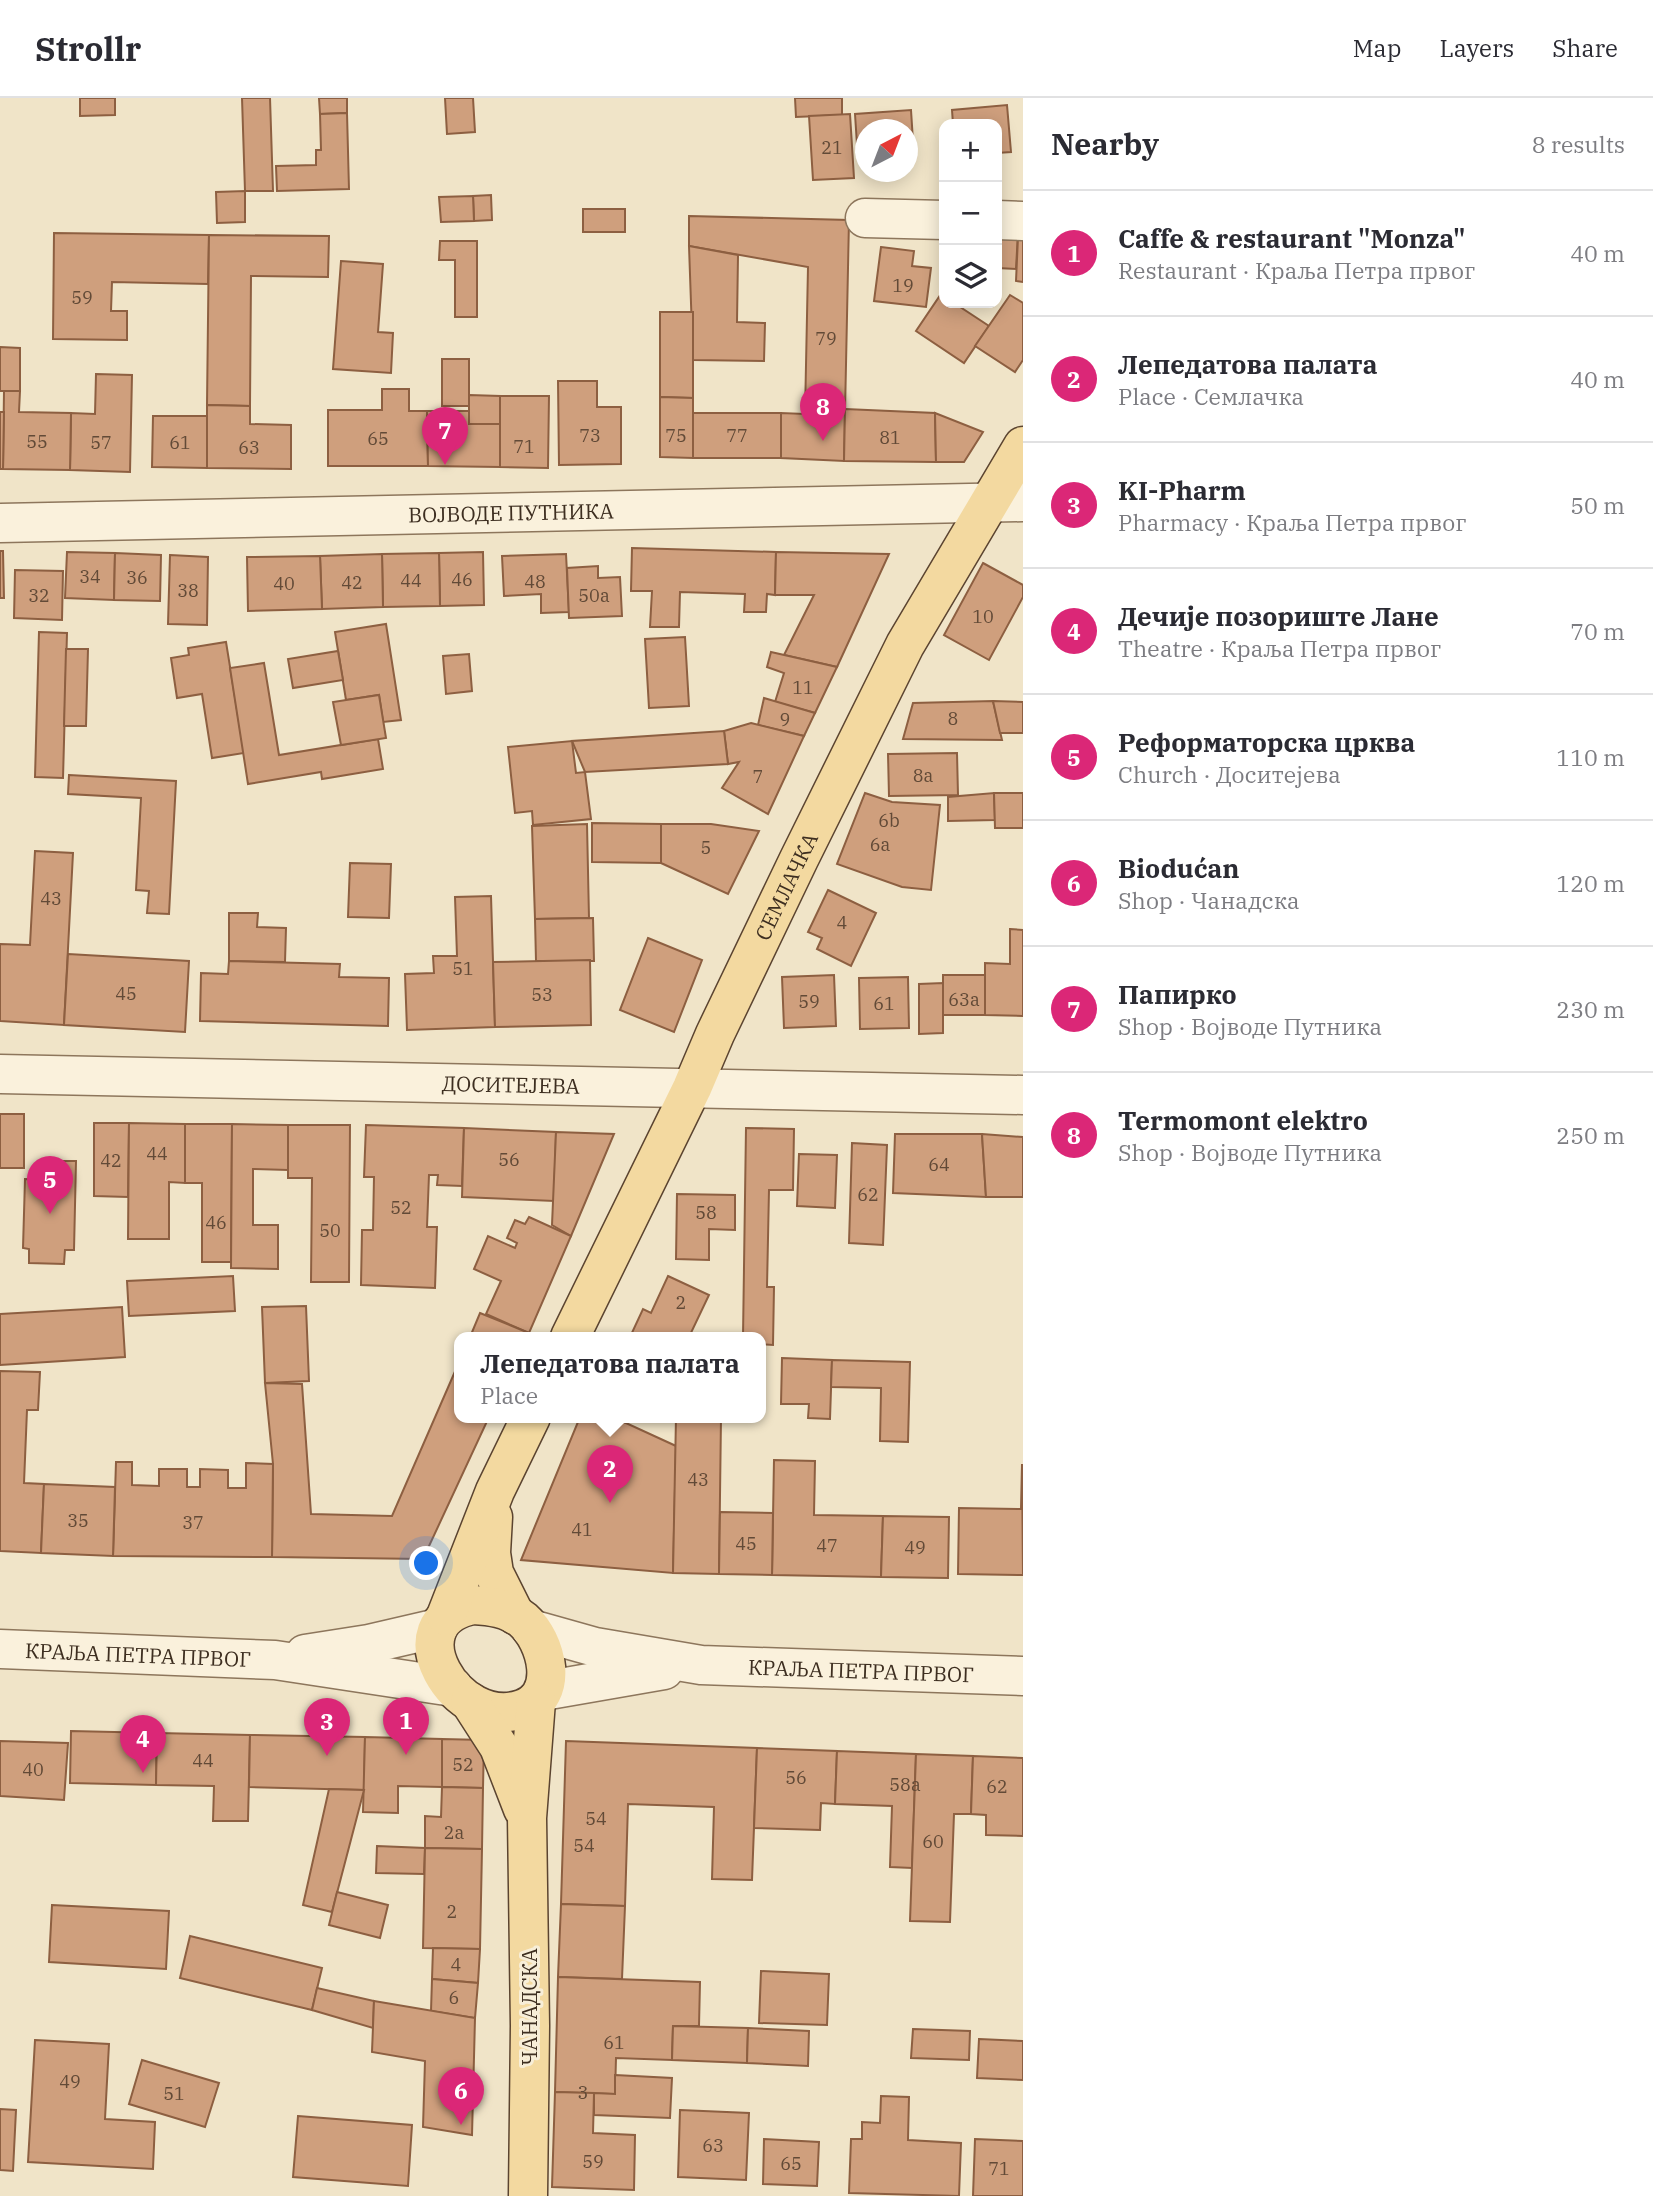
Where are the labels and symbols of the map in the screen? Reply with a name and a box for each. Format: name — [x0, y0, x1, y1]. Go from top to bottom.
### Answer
north arrow — [855, 119, 918, 182]
house number: 21 — [821, 136, 843, 159]
house number: 19 — [892, 274, 914, 297]
house number: 59 — [71, 286, 93, 309]
house number: 79 — [815, 327, 837, 350]
pin: 8 — [800, 383, 846, 441]
pin: 7 — [422, 407, 468, 465]
house number: 73 — [579, 424, 601, 447]
house number: 75 — [665, 424, 687, 447]
house number: 77 — [726, 424, 748, 447]
house number: 81 — [879, 426, 901, 449]
house number: 65 — [367, 427, 389, 450]
house number: 55 — [26, 430, 48, 453]
house number: 57 — [90, 431, 112, 454]
house number: 61 — [169, 431, 191, 454]
house number: 71 — [513, 435, 535, 458]
house number: 63 — [238, 436, 260, 459]
street label: ВОЈВОДЕ ПУТНИКА — [408, 496, 615, 529]
house number: 34 — [79, 565, 101, 588]
house number: 36 — [126, 566, 148, 589]
house number: 46 — [451, 568, 473, 591]
house number: 44 — [400, 569, 422, 592]
house number: 48 — [524, 570, 546, 593]
house number: 42 — [341, 571, 363, 594]
house number: 40 — [273, 572, 295, 595]
house number: 38 — [177, 579, 199, 602]
house number: 32 — [28, 584, 50, 607]
house number: 50a — [578, 584, 610, 607]
house number: 10 — [972, 605, 994, 628]
house number: 11 — [792, 676, 814, 699]
house number: 8 — [948, 707, 958, 730]
house number: 9 — [780, 708, 790, 731]
house number: 8a — [913, 764, 933, 787]
house number: 7 — [753, 765, 763, 788]
house number: 6b — [878, 809, 900, 832]
street label: СЕМЛАЧКА — [748, 827, 824, 945]
house number: 6a — [870, 833, 890, 856]
house number: 5 — [701, 836, 711, 859]
house number: 43 — [40, 887, 62, 910]
house number: 4 — [837, 911, 847, 934]
house number: 51 — [452, 957, 474, 980]
house number: 45 — [115, 982, 137, 1005]
house number: 53 — [531, 983, 553, 1006]
house number: 63a — [948, 988, 980, 1011]
house number: 59 — [798, 990, 820, 1013]
house number: 61 — [873, 992, 895, 1015]
street label: ДОСИТЕЈЕВА — [442, 1069, 581, 1100]
house number: 44 — [146, 1142, 168, 1165]
house number: 56 — [498, 1148, 520, 1171]
house number: 42 — [100, 1149, 122, 1172]
house number: 64 — [928, 1153, 950, 1176]
pin: 5 — [27, 1156, 73, 1214]
house number: 62 — [857, 1183, 879, 1206]
house number: 52 — [390, 1196, 412, 1219]
house number: 58 — [695, 1201, 717, 1224]
house number: 46 — [205, 1211, 227, 1234]
house number: 50 — [319, 1219, 341, 1242]
house number: 2 — [676, 1291, 686, 1314]
pin: 2 — [587, 1445, 633, 1503]
house number: 43 — [687, 1468, 709, 1491]
house number: 35 — [67, 1509, 89, 1532]
house number: 37 — [182, 1511, 204, 1534]
house number: 41 — [571, 1518, 593, 1541]
house number: 45 — [735, 1532, 757, 1555]
house number: 47 — [816, 1534, 838, 1557]
house number: 49 — [904, 1536, 926, 1559]
your location — [409, 1546, 443, 1580]
street label: КРАЉА ПЕТРА ПРВОГ — [24, 1636, 252, 1673]
street label: КРАЉА ПЕТРА ПРВОГ — [748, 1653, 975, 1688]
pin: 1 — [383, 1697, 429, 1755]
pin: 3 — [304, 1698, 350, 1756]
pin: 4 — [120, 1715, 166, 1773]
house number: 44 — [192, 1749, 214, 1772]
house number: 52 — [452, 1753, 474, 1776]
house number: 40 — [22, 1758, 44, 1781]
house number: 56 — [785, 1766, 807, 1789]
house number: 58a — [889, 1773, 921, 1796]
house number: 62 — [986, 1775, 1008, 1798]
house number: 54 — [585, 1807, 607, 1830]
house number: 2a — [444, 1821, 464, 1844]
house number: 60 — [922, 1830, 944, 1853]
house number: 54 — [573, 1834, 595, 1857]
house number: 2 — [447, 1900, 457, 1923]
street label: ЧАНАДСКА — [515, 1948, 543, 2066]
house number: 4 — [451, 1953, 461, 1976]
house number: 6 — [449, 1986, 459, 2009]
house number: 61 — [603, 2031, 625, 2054]
pin: 6 — [438, 2067, 484, 2125]
house number: 49 — [59, 2070, 81, 2093]
house number: 3 — [578, 2081, 588, 2104]
house number: 51 — [163, 2082, 185, 2105]
house number: 63 — [702, 2134, 724, 2157]
house number: 59 — [582, 2150, 604, 2173]
house number: 65 — [780, 2152, 802, 2175]
house number: 71 — [988, 2157, 1010, 2180]

